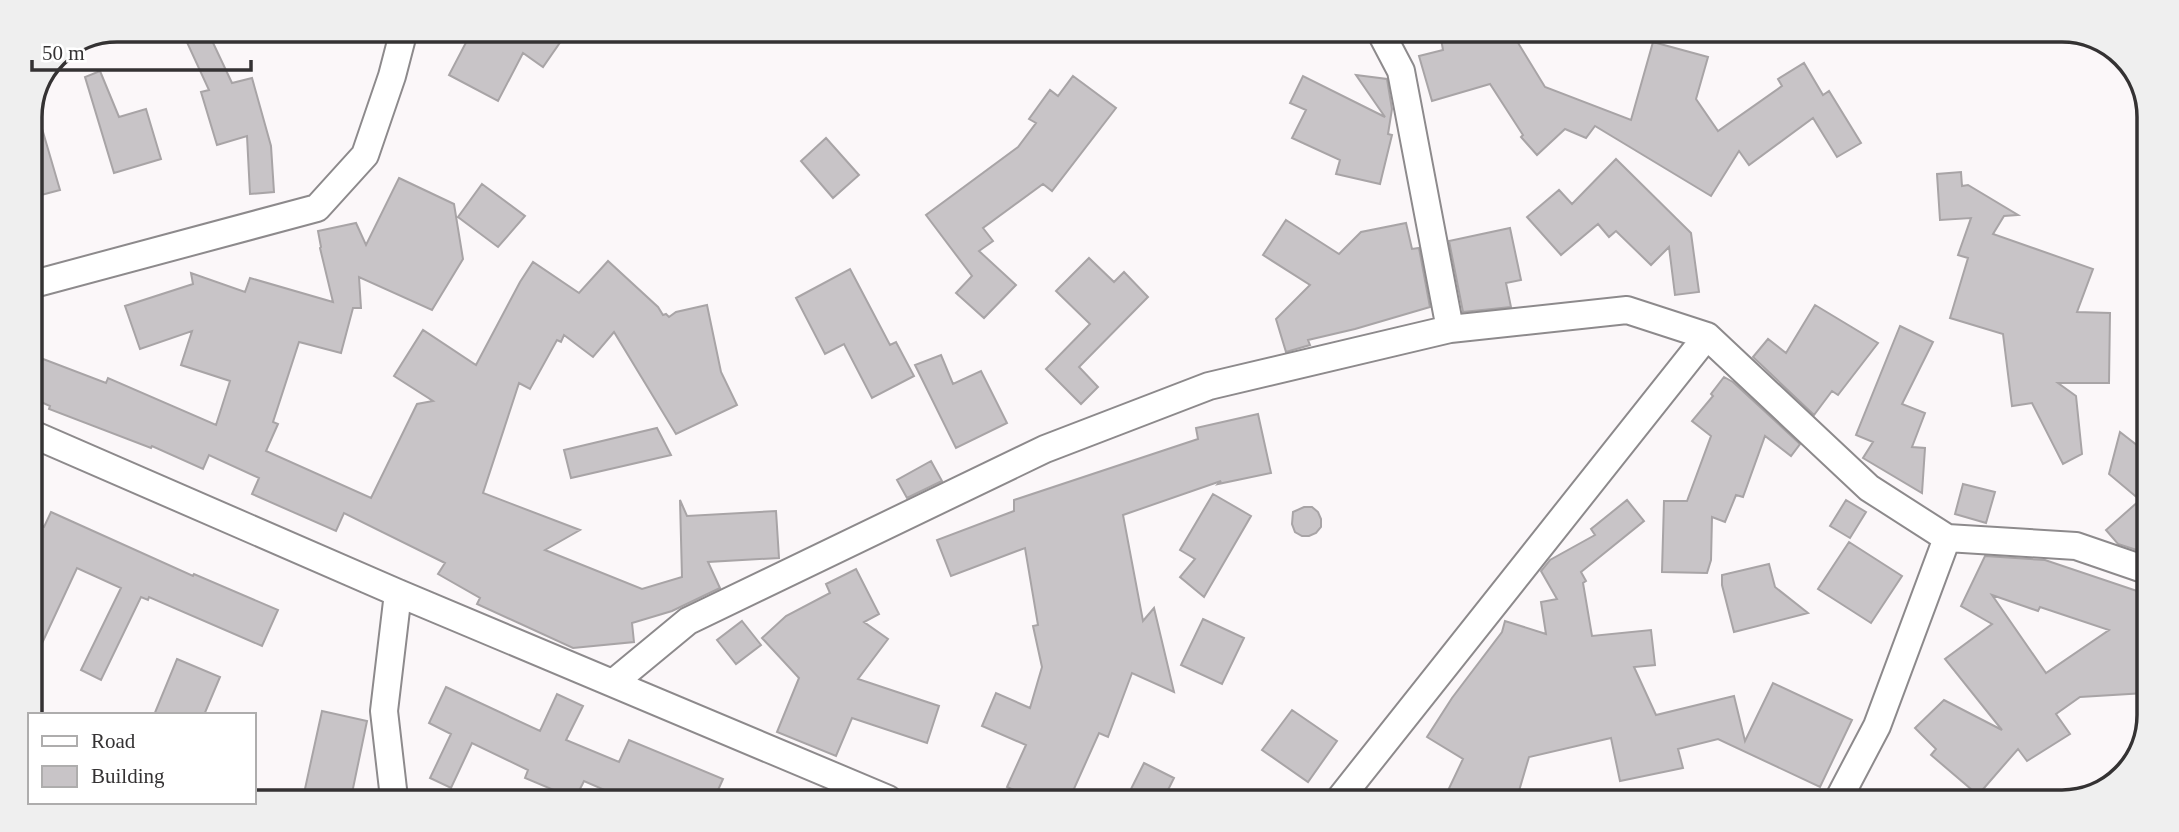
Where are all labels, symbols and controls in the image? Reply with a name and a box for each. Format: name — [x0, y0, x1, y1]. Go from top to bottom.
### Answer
scale bar — [32, 28, 250, 72]
text: 50 m — [42, 41, 85, 65]
legend — [28, 713, 256, 804]
text: Road — [91, 729, 136, 753]
text: Building — [91, 764, 165, 788]

